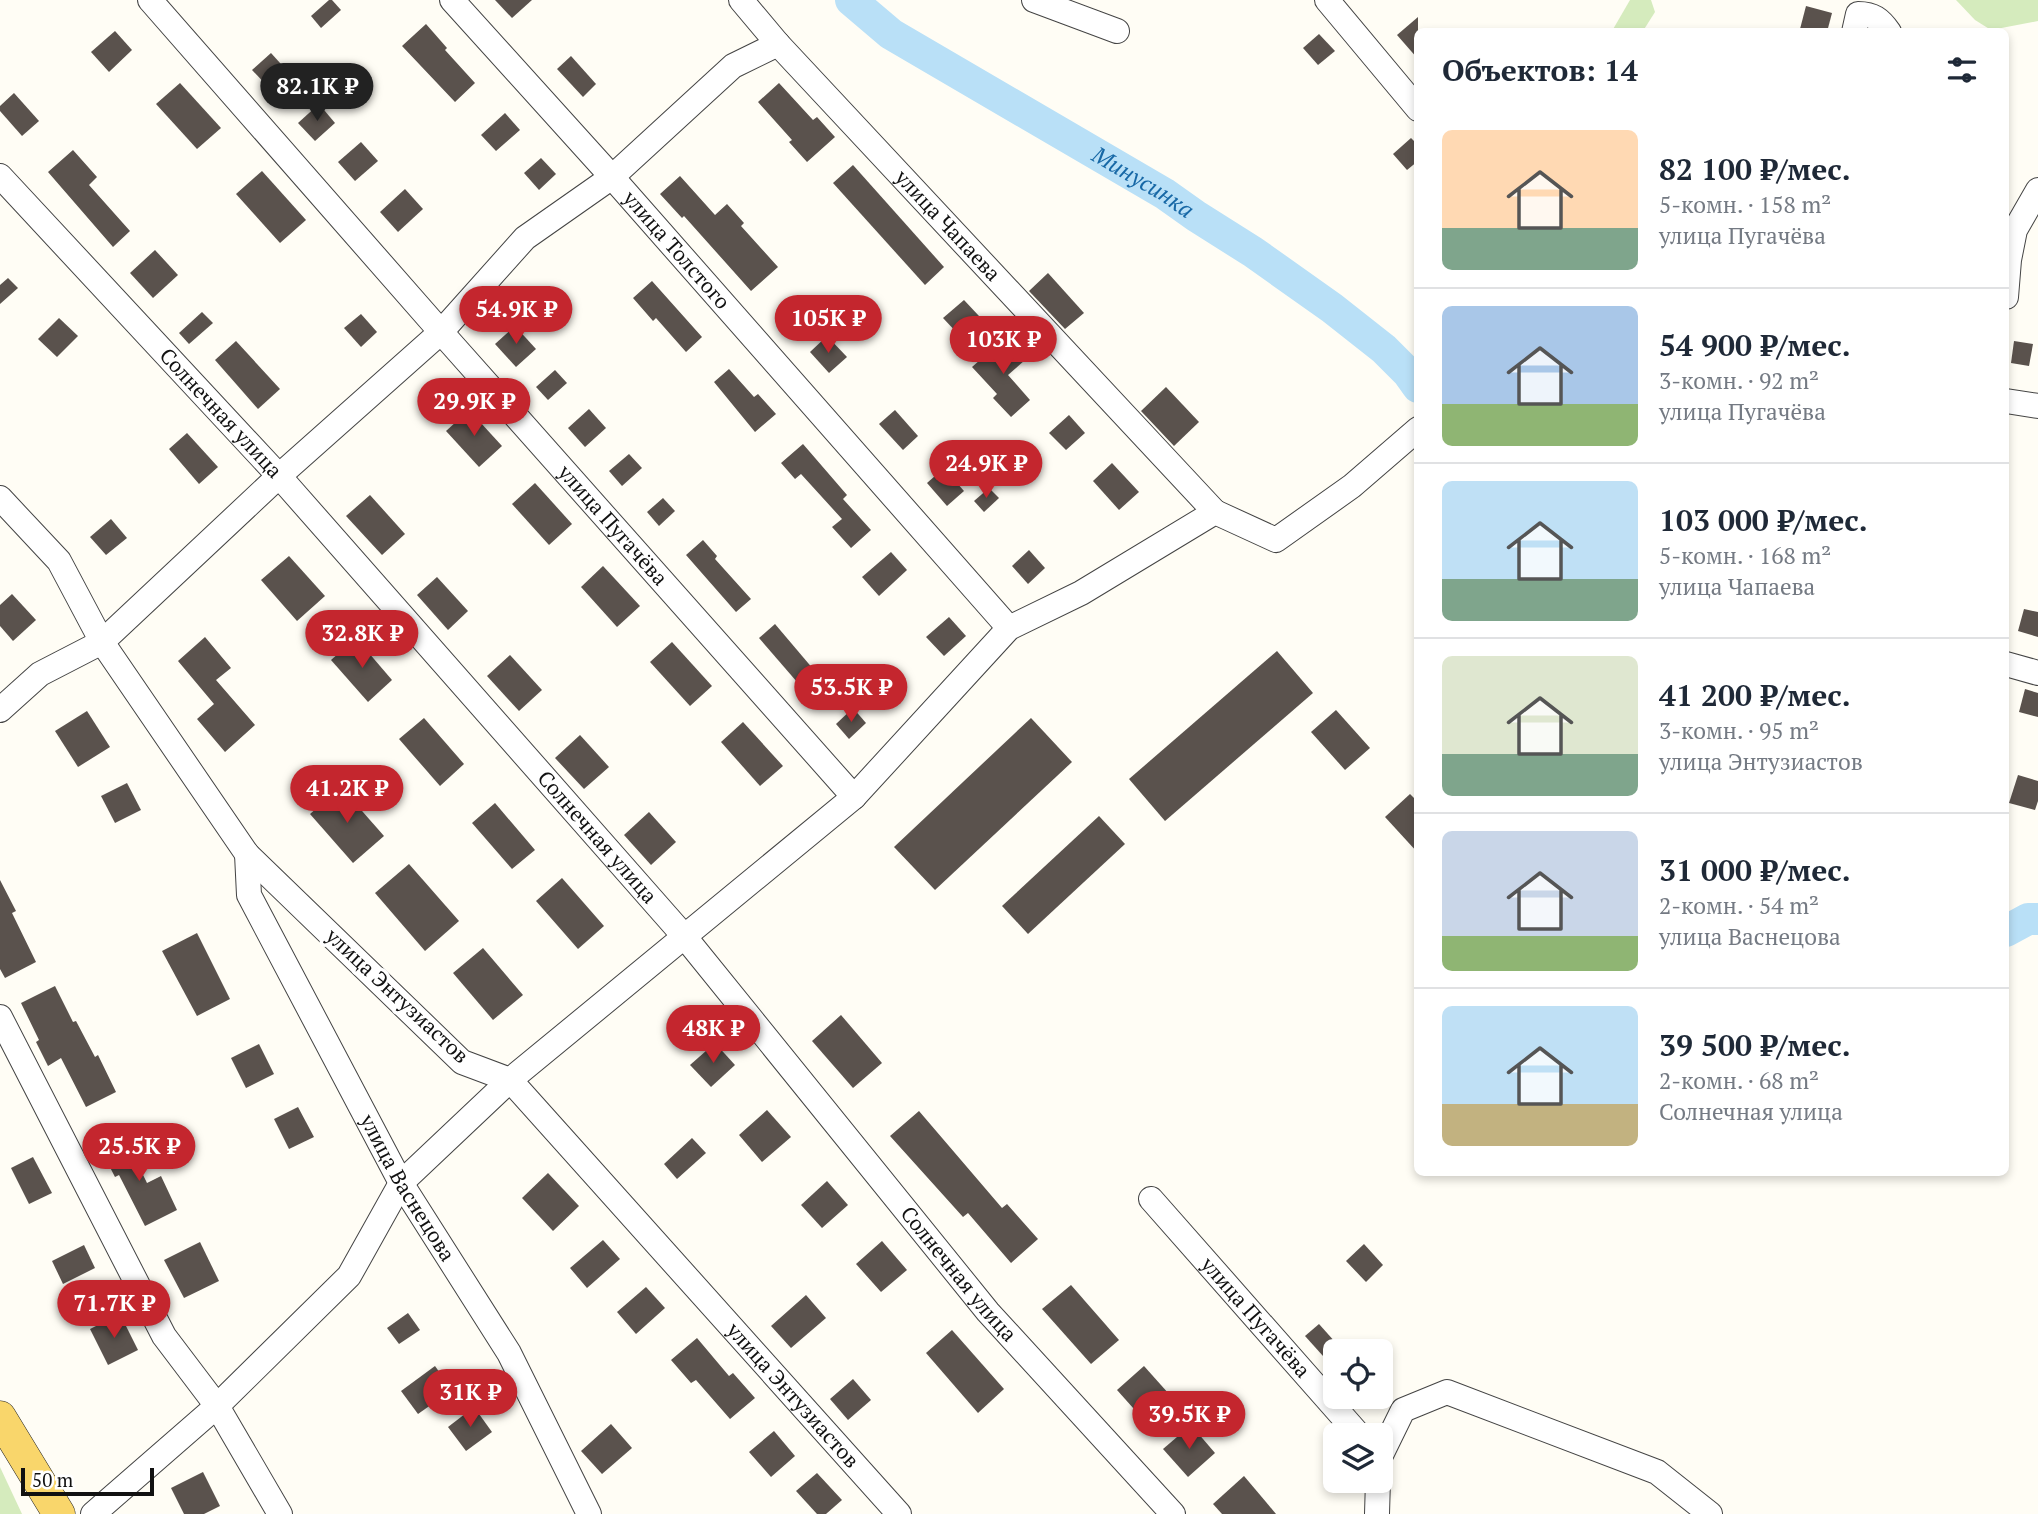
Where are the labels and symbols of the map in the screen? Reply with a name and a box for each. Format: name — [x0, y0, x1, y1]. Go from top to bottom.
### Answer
pin: 82.1K ₽ — [252, 64, 382, 123]
water label: Минусинка — [1086, 138, 1201, 225]
street label: улица Чапаева — [889, 163, 1008, 287]
street label: улица Толстого — [617, 183, 737, 315]
pin: 54.9K ₽ — [451, 286, 581, 346]
pin: 105K ₽ — [771, 296, 885, 355]
pin: 103K ₽ — [946, 316, 1060, 376]
street label: Солнечная улица — [154, 342, 289, 484]
pin: 29.9K ₽ — [409, 378, 539, 438]
pin: 24.9K ₽ — [921, 440, 1051, 500]
street label: улица Пугачёва — [552, 458, 675, 591]
pin: 32.8K ₽ — [297, 610, 427, 670]
pin: 53.5K ₽ — [786, 664, 916, 724]
street label: Солнечная улица — [532, 764, 664, 909]
pin: 41.2K ₽ — [282, 766, 412, 825]
street label: улица Энтузиастов — [319, 921, 475, 1069]
pin: 48K ₽ — [664, 1006, 762, 1065]
street label: улица Васнецова — [354, 1108, 462, 1267]
pin: 25.5K ₽ — [74, 1124, 204, 1183]
street label: Солнечная улица — [895, 1200, 1024, 1348]
street label: улица Пугачёва — [1195, 1250, 1317, 1384]
pin: 71.7K ₽ — [49, 1280, 179, 1340]
street label: улица Энтузиастов — [720, 1315, 866, 1474]
pin: 31K ₽ — [421, 1370, 519, 1429]
pin: 39.5K ₽ — [1124, 1392, 1254, 1451]
scale bar — [21, 1465, 154, 1497]

